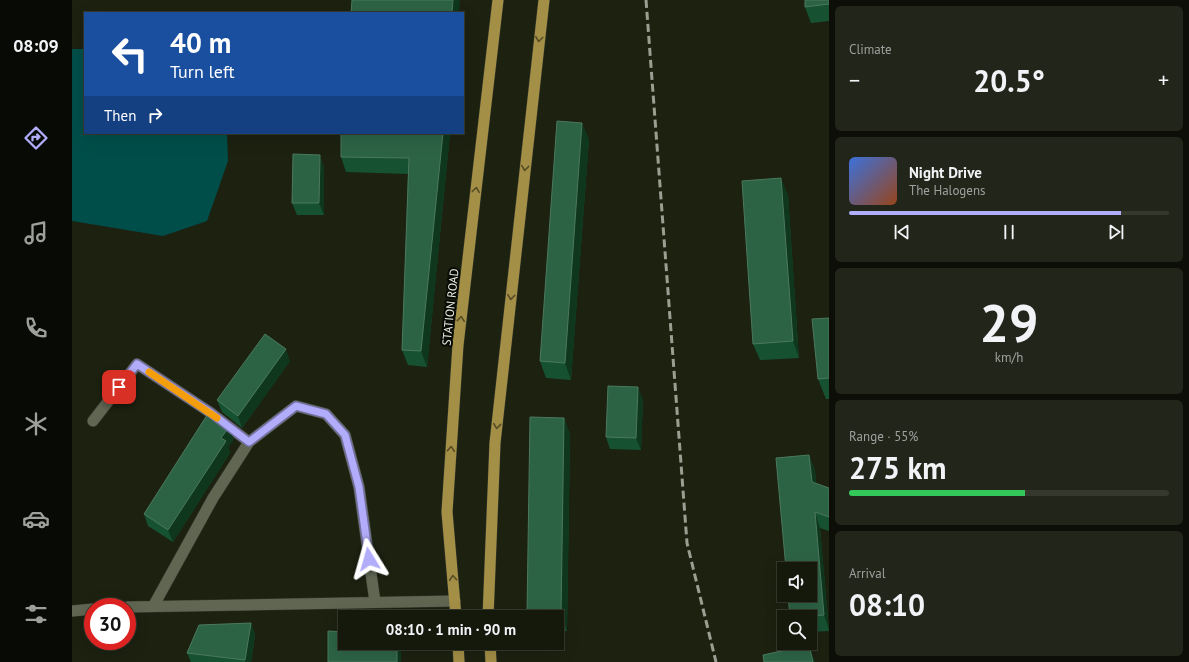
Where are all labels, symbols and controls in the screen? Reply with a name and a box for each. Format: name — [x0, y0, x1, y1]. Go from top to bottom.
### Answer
text: 40 m — [170, 24, 231, 61]
icon: left — [104, 28, 156, 80]
text: 08:09 — [13, 34, 59, 57]
one-way arrow — [535, 36, 544, 42]
text: Climate — [849, 41, 892, 58]
text: Turn left — [170, 60, 235, 83]
text: 20.5° — [973, 61, 1045, 100]
text: − — [849, 66, 860, 94]
text: + — [1158, 66, 1169, 94]
icon: right — [144, 104, 166, 126]
text: Then — [104, 106, 136, 125]
icon: directions — [22, 124, 50, 152]
text: Night Drive — [909, 163, 982, 182]
one-way arrow — [521, 165, 530, 171]
text: The Halogens — [909, 182, 986, 199]
one-way arrow — [471, 187, 480, 193]
icon: music — [22, 219, 50, 247]
icon: previous — [891, 221, 913, 243]
icon: pause — [998, 221, 1020, 243]
icon: next — [1105, 221, 1127, 243]
street label: STATION ROAD — [438, 268, 462, 346]
text: 29 — [980, 289, 1038, 356]
one-way arrow — [507, 294, 516, 300]
icon: phone — [22, 314, 50, 342]
one-way arrow — [456, 316, 465, 322]
text: km/h — [995, 349, 1023, 366]
pin — [102, 370, 136, 404]
icon: arrive — [108, 376, 130, 398]
icon: climate — [22, 410, 50, 438]
one-way arrow — [492, 423, 501, 429]
text: Range · 55% — [849, 428, 918, 445]
one-way arrow — [447, 446, 456, 452]
text: 275 km — [849, 448, 947, 487]
icon: car — [22, 505, 50, 533]
position arrow — [348, 538, 390, 580]
map controls — [777, 562, 817, 650]
button: sound — [777, 562, 817, 602]
text: Arrival — [849, 565, 885, 582]
one-way arrow — [448, 575, 457, 581]
text: 08:10 — [849, 585, 925, 624]
speed limit sign: 30 — [84, 598, 136, 650]
icon: filters — [22, 600, 50, 628]
button: search — [777, 610, 817, 650]
text: 08:10 · 1 min · 90 m — [386, 620, 516, 639]

